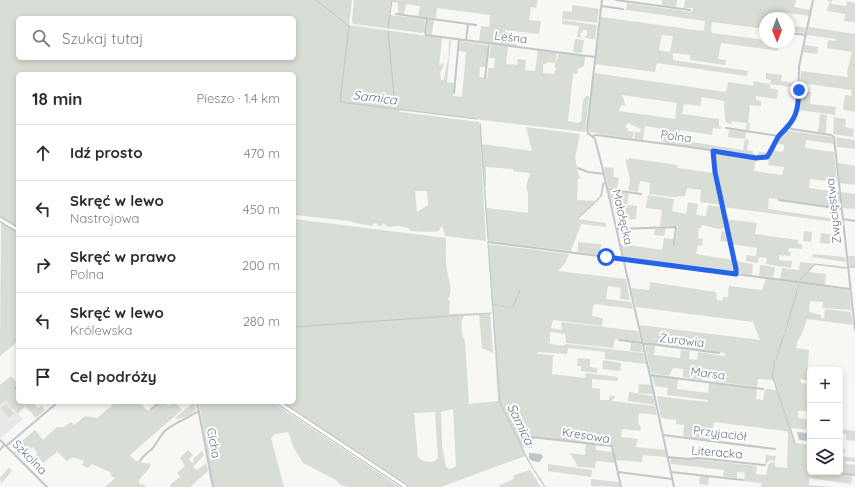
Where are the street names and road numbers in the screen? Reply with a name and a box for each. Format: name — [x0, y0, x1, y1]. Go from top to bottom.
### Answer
street label: Leśna — [494, 28, 528, 46]
street label: Polna — [659, 126, 693, 146]
street label: Zwycięstwa — [822, 178, 844, 244]
street label: Małołęcka — [609, 188, 637, 246]
street label: Żurawia — [659, 330, 705, 350]
street label: Marsa — [690, 363, 726, 383]
street label: Przyjaciół — [692, 422, 748, 444]
street label: Kresowa — [561, 424, 611, 446]
street label: Cicha — [204, 426, 224, 460]
street label: Szkolna — [10, 437, 50, 477]
street label: Literacka — [691, 442, 743, 462]

